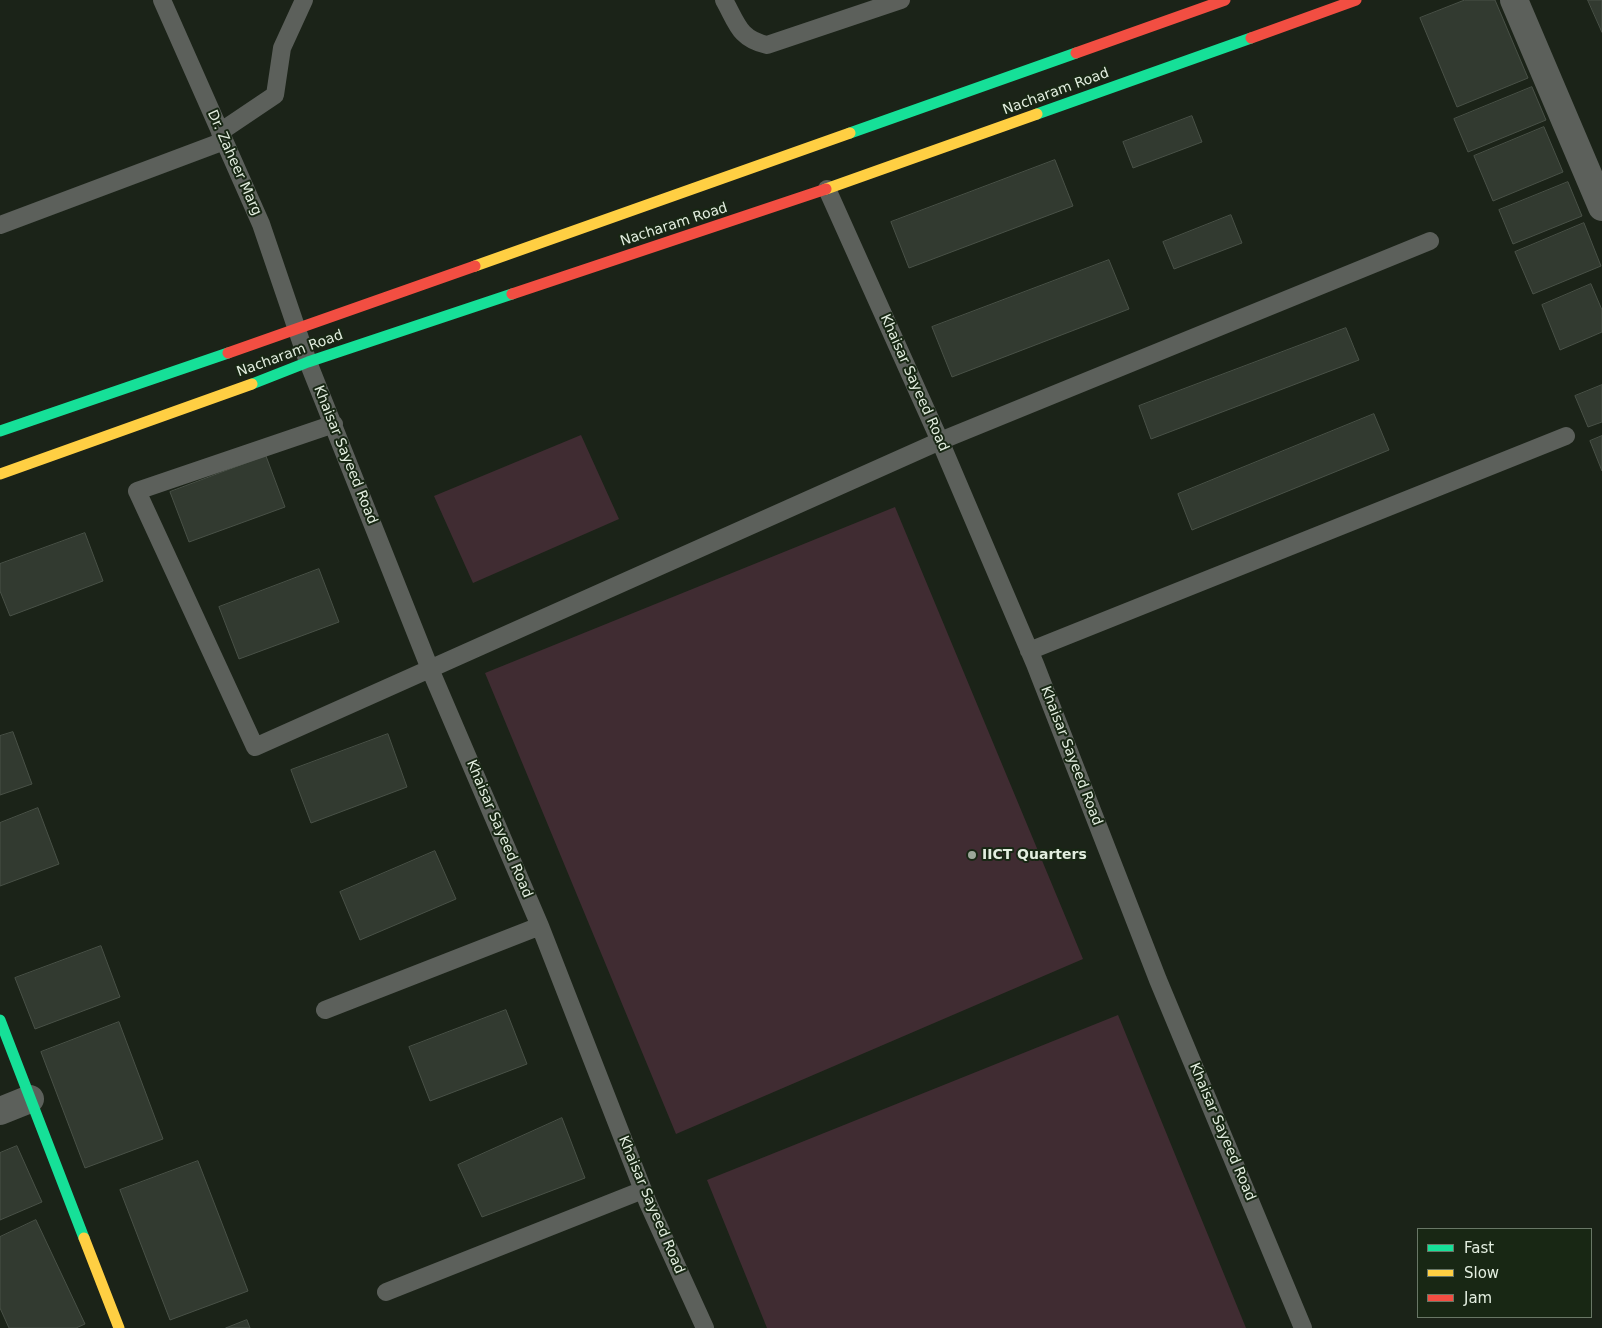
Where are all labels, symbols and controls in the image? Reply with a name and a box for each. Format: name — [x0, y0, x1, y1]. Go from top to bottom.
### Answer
street label: Nacharam Road — [1001, 65, 1111, 119]
street label: Dr. Zaheer Marg — [203, 108, 265, 218]
street label: Nacharam Road — [618, 200, 730, 250]
street label: Khaisar Sayeed Road — [876, 312, 952, 454]
street label: Nacharam Road — [235, 327, 345, 381]
street label: Khaisar Sayeed Road — [309, 383, 381, 527]
street label: Khaisar Sayeed Road — [1037, 684, 1105, 828]
street label: Khaisar Sayeed Road — [462, 758, 536, 900]
place label: IICT Quarters — [982, 847, 1087, 863]
marker: IICT Quarters — [966, 849, 978, 861]
street label: Khaisar Sayeed Road — [1185, 1061, 1259, 1203]
street label: Khaisar Sayeed Road — [614, 1134, 688, 1276]
legend — [1417, 1228, 1592, 1318]
text: Fast — [1464, 1239, 1494, 1257]
text: Slow — [1464, 1264, 1499, 1282]
text: Jam — [1464, 1289, 1492, 1307]

